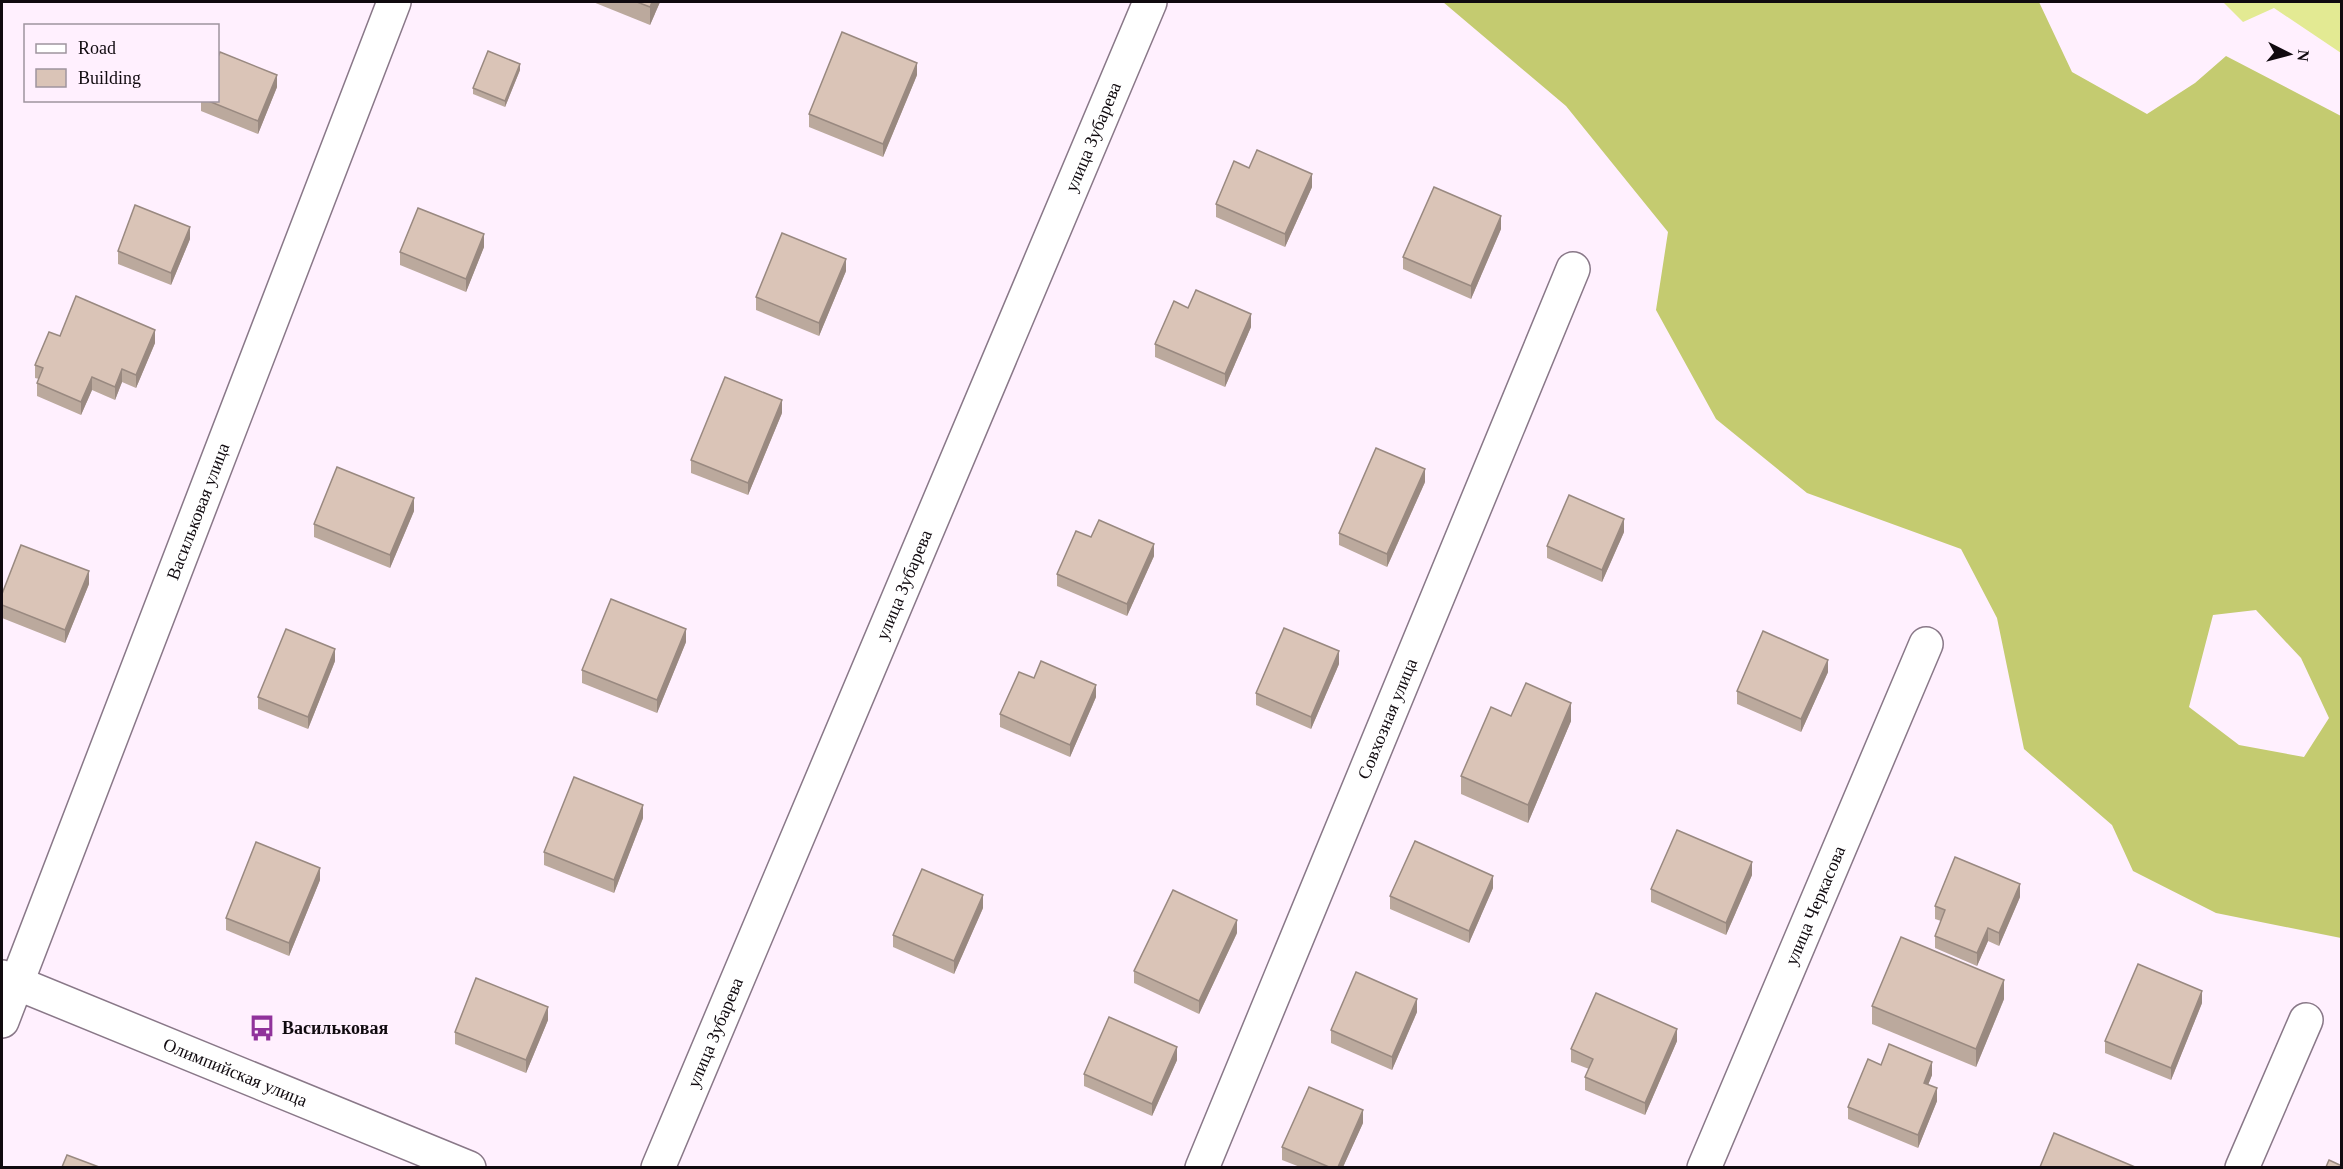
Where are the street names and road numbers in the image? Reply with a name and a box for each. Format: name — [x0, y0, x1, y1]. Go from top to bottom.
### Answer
street label: улица Зубарева — [1061, 79, 1125, 195]
street label: Васильковая улица — [163, 440, 233, 583]
street label: улица Зубарева — [872, 527, 936, 643]
street label: Совхозная улица — [1354, 655, 1421, 782]
street label: улица Черкасова — [1781, 843, 1849, 968]
street label: улица Зубарева — [683, 975, 747, 1090]
street label: Олимпийская улица — [160, 1034, 310, 1111]

